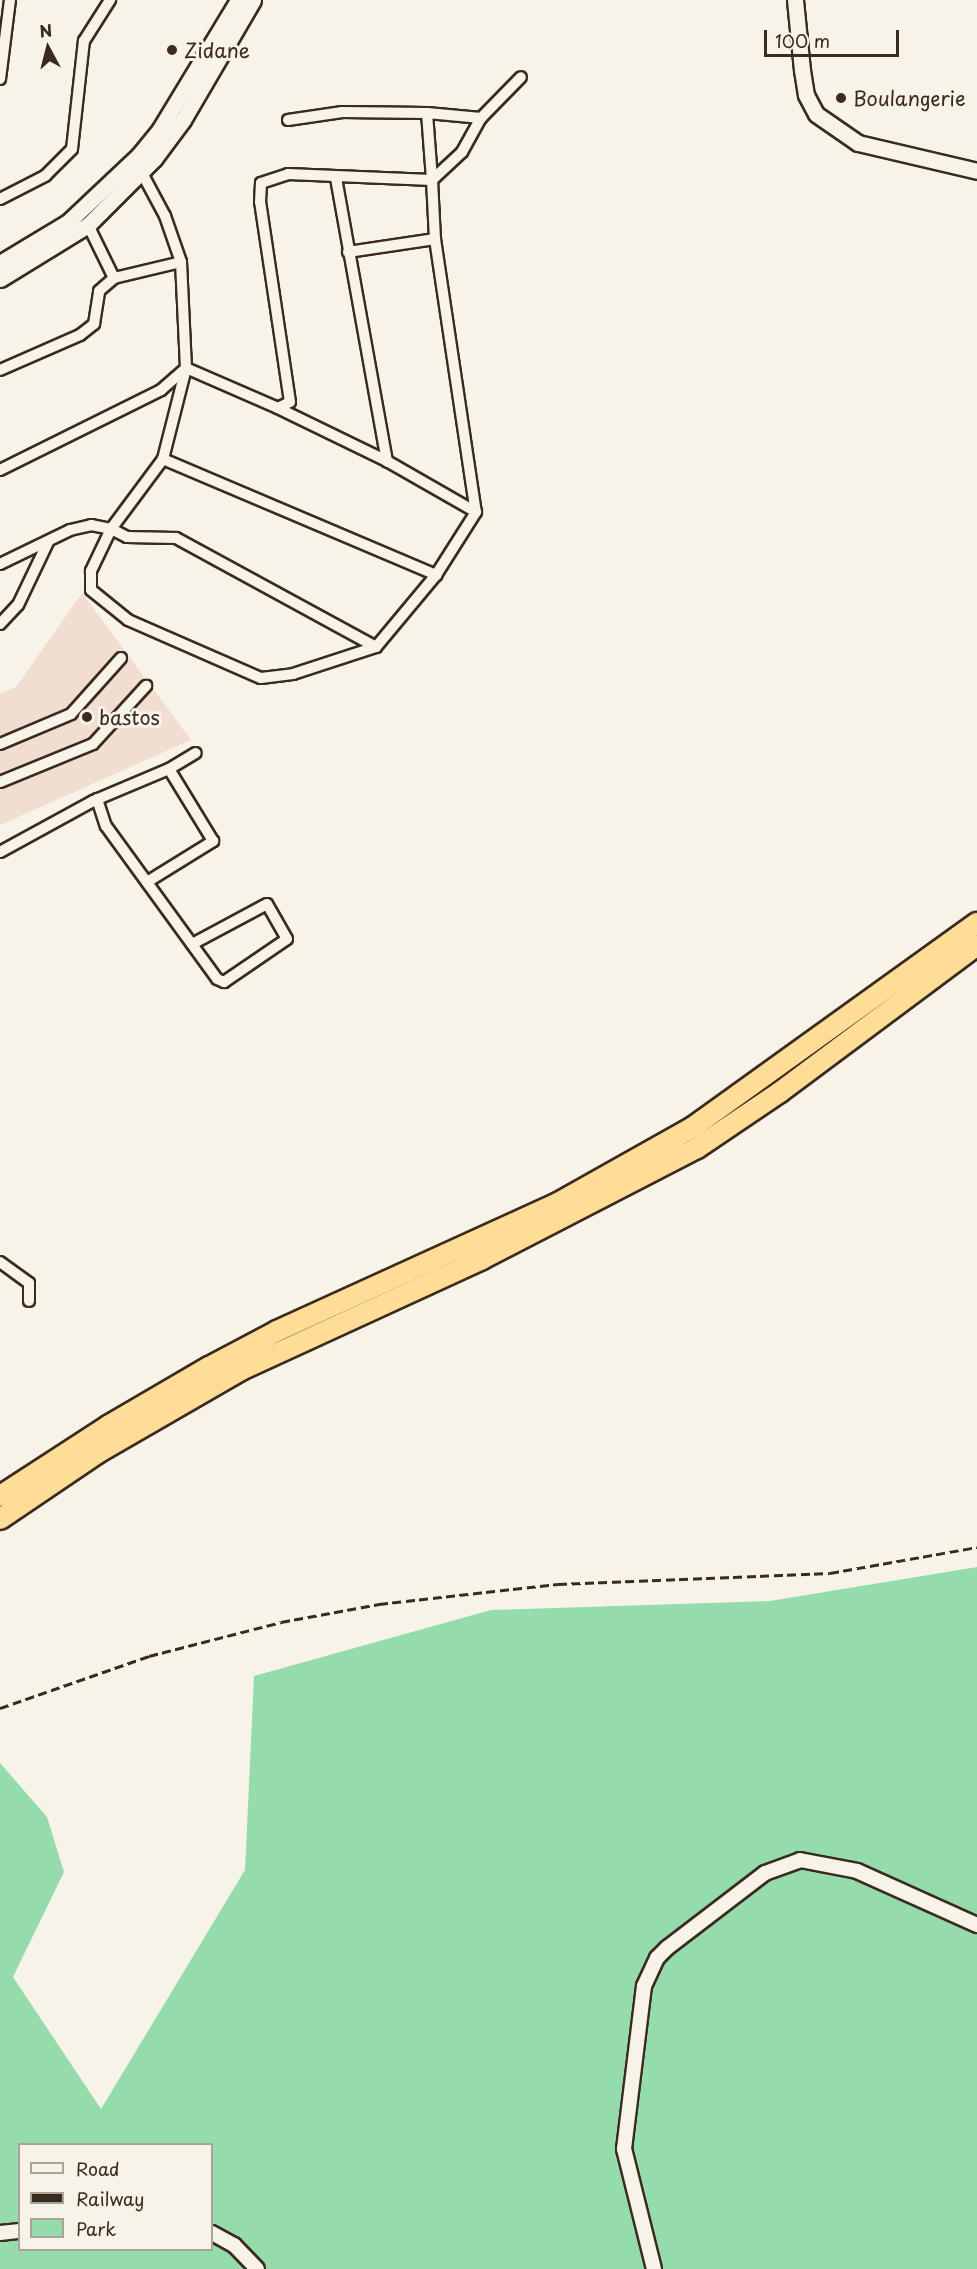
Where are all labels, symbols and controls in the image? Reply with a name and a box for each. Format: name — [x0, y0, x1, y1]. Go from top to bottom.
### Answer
text: N — [38, 17, 54, 43]
north arrow — [18, 18, 78, 78]
scale bar — [767, 18, 902, 56]
text: 100 m — [775, 27, 830, 54]
place label: Zidane — [184, 38, 250, 62]
marker: Zidane — [165, 43, 179, 57]
place label: Boulangerie — [853, 86, 966, 110]
marker: Boulangerie — [834, 91, 848, 105]
place label: bastos — [99, 705, 160, 729]
marker: bastos — [80, 710, 94, 724]
legend — [18, 2143, 213, 2251]
text: Road — [76, 2155, 120, 2182]
text: Railway — [76, 2185, 144, 2212]
text: Park — [76, 2215, 116, 2242]

